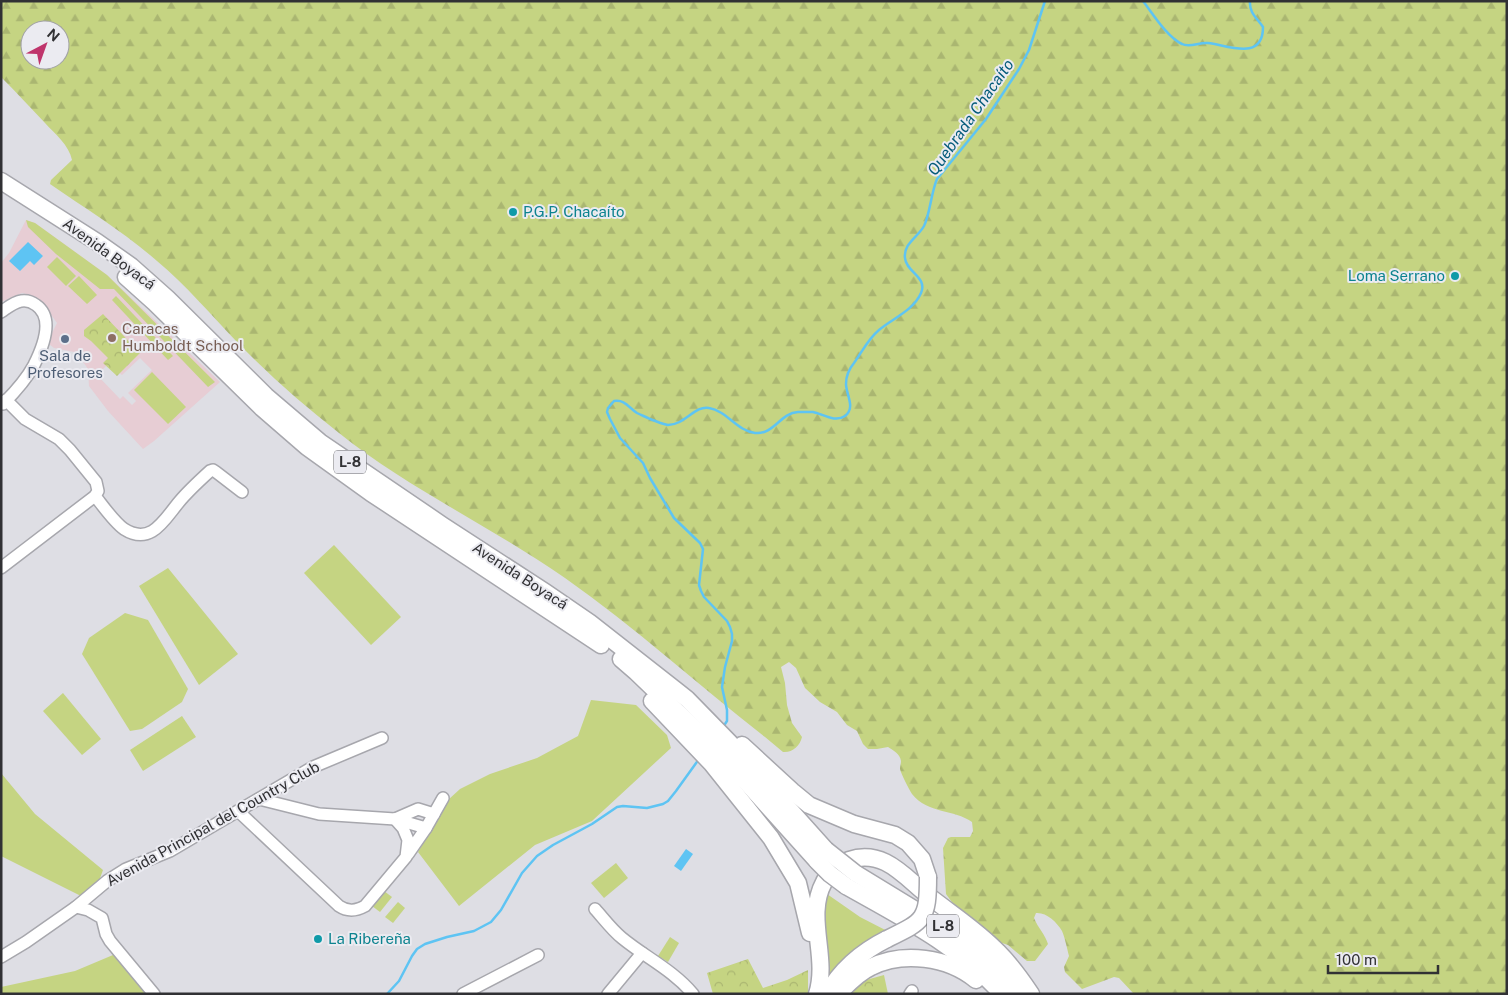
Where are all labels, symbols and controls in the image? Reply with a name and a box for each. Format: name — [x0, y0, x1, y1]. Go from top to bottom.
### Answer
north arrow — [20, 20, 70, 70]
text: N — [44, 26, 63, 45]
water label: Quebrada Chacaíto — [923, 55, 1018, 179]
place label: P.G.P. Chacaíto — [523, 203, 625, 220]
marker: P.G.P. Chacaíto — [507, 206, 519, 218]
street label: Avenida Boyacá — [60, 214, 159, 293]
place label: Loma Serrano — [1348, 267, 1445, 284]
marker: Loma Serrano — [1449, 270, 1461, 282]
place label: Caracas Humboldt School — [122, 320, 244, 354]
marker: Caracas Humboldt School — [106, 332, 118, 344]
marker: Sala de Profesores — [59, 333, 71, 345]
place label: Sala de Profesores — [27, 347, 103, 381]
road number: L-8 — [334, 451, 366, 474]
street label: Avenida Boyacá — [470, 539, 571, 613]
street label: Avenida Principal del Country Club — [103, 758, 322, 889]
road number: L-8 — [927, 914, 959, 938]
place label: La Ribereña — [328, 930, 411, 947]
marker: La Ribereña — [312, 933, 324, 945]
scale bar — [1328, 942, 1438, 974]
text: 100 m — [1336, 951, 1377, 968]

